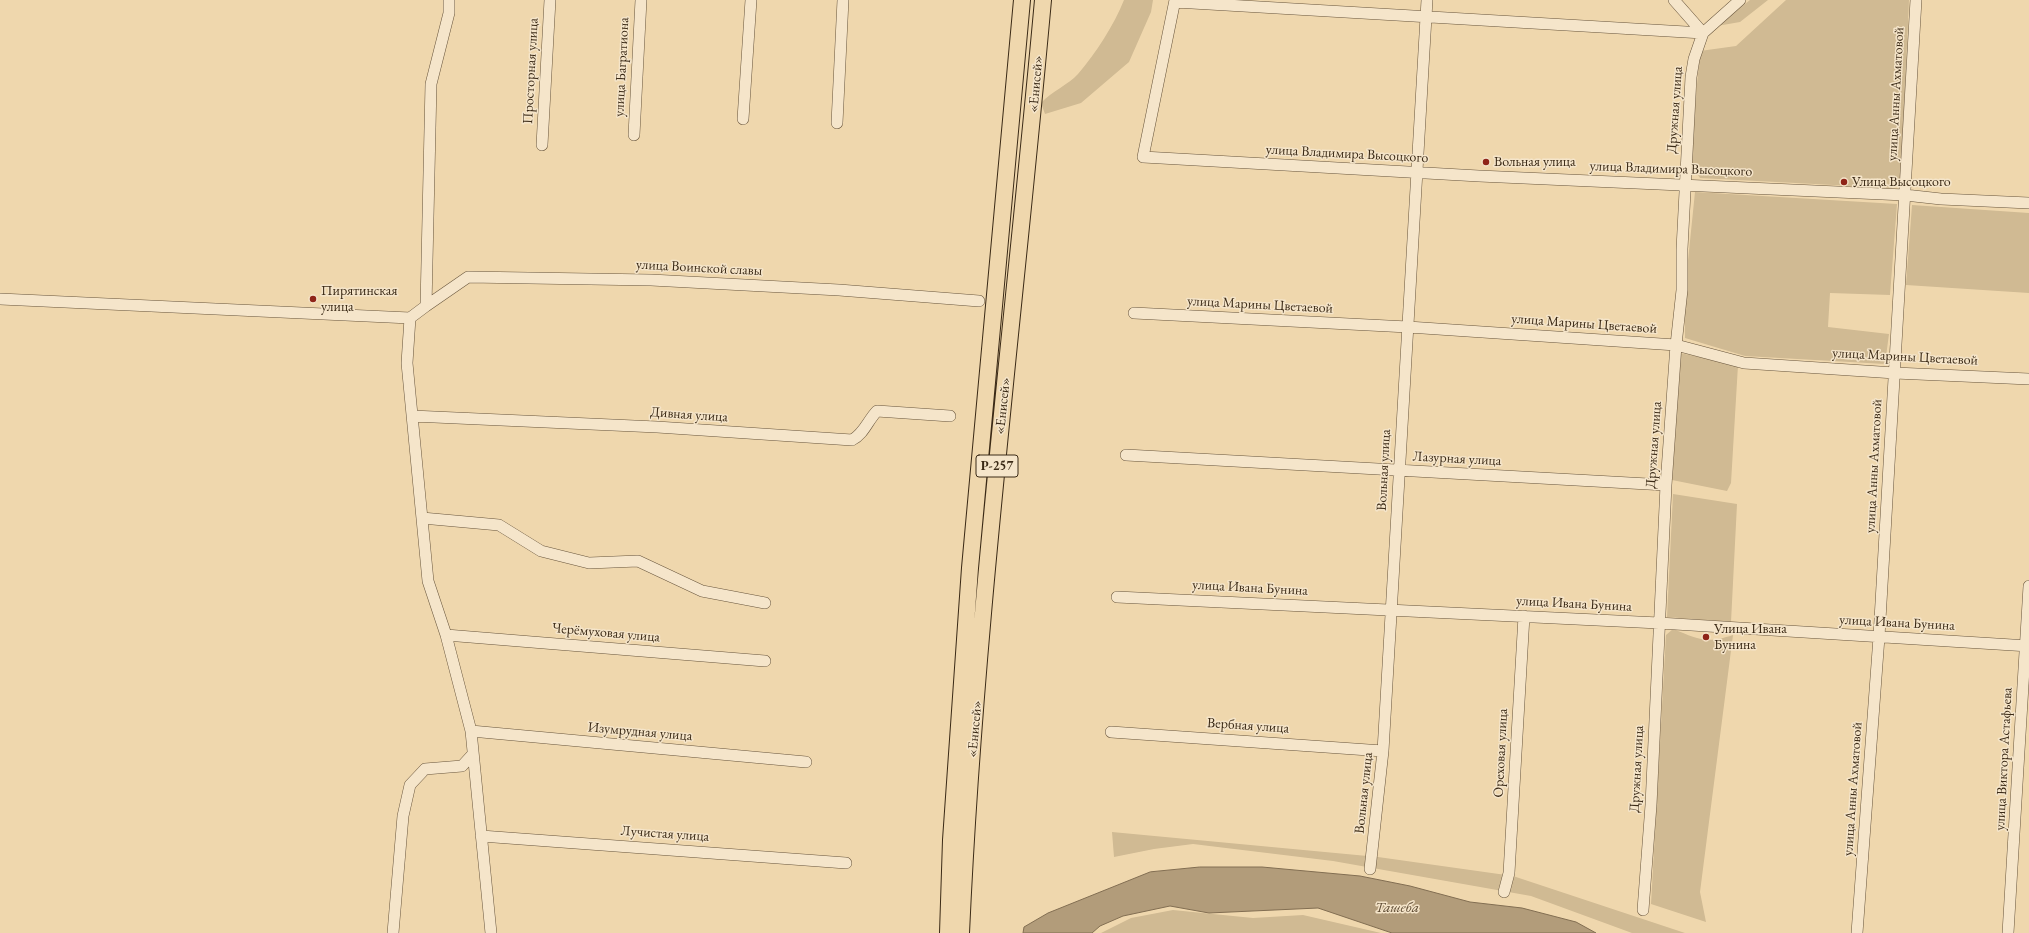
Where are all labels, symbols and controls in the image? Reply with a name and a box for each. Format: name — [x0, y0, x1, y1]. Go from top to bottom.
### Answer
street label: улица Багратиона — [611, 17, 633, 117]
street label: Просторная улица — [520, 18, 542, 124]
street label: улица Анны Ахматовой — [1884, 27, 1908, 161]
street label: «Енисей» — [1025, 55, 1047, 113]
street label: Дружная улица — [1664, 66, 1686, 154]
street label: улица Владимира Высоцкого — [1265, 141, 1429, 167]
place label: Вольная улица — [1494, 154, 1576, 170]
marker: Вольная улица — [1481, 157, 1491, 167]
street label: улица Владимира Высоцкого — [1589, 158, 1753, 180]
place label: Улица Высоцкого — [1852, 174, 1951, 190]
marker: Улица Высоцкого — [1839, 177, 1849, 187]
street label: улица Воинской славы — [635, 256, 763, 280]
place label: Пирятинская улица — [321, 283, 398, 316]
street label: улица Марины Цветаевой — [1187, 293, 1333, 317]
marker: Пирятинская улица — [308, 294, 318, 304]
street label: улица Марины Цветаевой — [1511, 311, 1657, 337]
street label: улица Марины Цветаевой — [1832, 345, 1978, 369]
street label: «Енисей» — [992, 377, 1014, 435]
street label: улица Анны Ахматовой — [1862, 399, 1886, 533]
street label: Дружная улица — [1643, 401, 1665, 489]
street label: Дивная улица — [650, 404, 728, 426]
street label: Вольная улица — [1373, 429, 1395, 511]
street label: Лазурная улица — [1412, 448, 1502, 470]
road number: Р-257 — [976, 455, 1018, 477]
street label: улица Ивана Бунина — [1192, 577, 1308, 599]
street label: улица Ивана Бунина — [1516, 593, 1632, 615]
street label: улица Ивана Бунина — [1839, 612, 1955, 634]
street label: Черёмуховая улица — [551, 620, 661, 646]
place label: Улица Ивана Бунина — [1714, 621, 1787, 654]
marker: Улица Ивана Бунина — [1701, 632, 1711, 642]
street label: улица Виктора Астафьева — [1992, 687, 2016, 831]
street label: «Енисей» — [964, 700, 986, 758]
street label: Ореховая улица — [1490, 708, 1512, 798]
street label: Вербная улица — [1206, 715, 1290, 737]
street label: Изумрудная улица — [587, 719, 693, 745]
street label: улица Анны Ахматовой — [1840, 722, 1866, 856]
street label: Дружная улица — [1626, 725, 1648, 813]
street label: Вольная улица — [1351, 752, 1377, 834]
street label: Лучистая улица — [620, 823, 710, 845]
water label: Ташеба — [1375, 899, 1419, 917]

